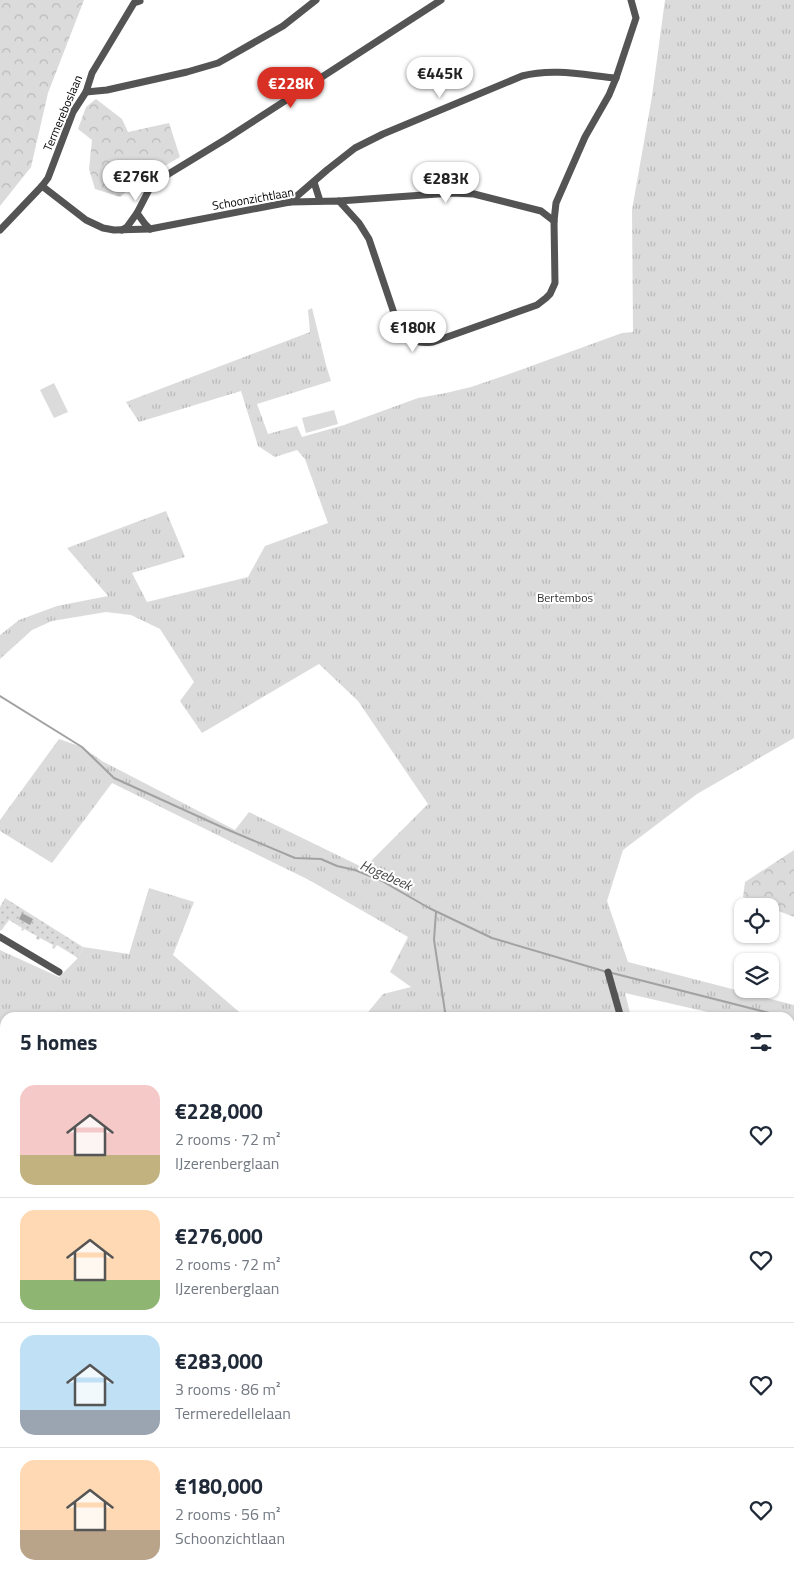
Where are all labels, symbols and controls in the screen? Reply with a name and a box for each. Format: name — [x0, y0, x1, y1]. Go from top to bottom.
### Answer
pin: €445K — [405, 56, 475, 99]
text: €445K — [417, 61, 463, 85]
pin: €228K — [256, 66, 326, 109]
text: €228K — [268, 71, 314, 95]
street label: Termereboslaan — [38, 72, 87, 154]
pin: €276K — [101, 160, 171, 202]
pin: €283K — [411, 162, 481, 204]
text: €276K — [113, 164, 159, 188]
text: €283K — [423, 166, 469, 190]
street label: Schoonzichtlaan — [211, 182, 295, 215]
pin: €180K — [378, 310, 448, 353]
text: €180K — [390, 315, 436, 339]
park label: Bertembos — [537, 588, 593, 607]
water label: Hogebeek — [357, 854, 417, 896]
map controls — [734, 898, 779, 998]
button: locate — [734, 898, 779, 943]
button: layers — [734, 953, 779, 998]
text: 5 homes — [20, 1026, 97, 1058]
icon: filters — [747, 1028, 775, 1056]
text: €228,000 — [175, 1095, 263, 1127]
icon: home — [60, 1105, 120, 1165]
icon: heart — [747, 1121, 775, 1149]
text: 2 rooms · 72 m² — [175, 1127, 280, 1151]
text: IJzerenberglaan — [175, 1151, 279, 1175]
text: €276,000 — [175, 1220, 263, 1252]
icon: home — [60, 1230, 120, 1290]
icon: heart — [747, 1246, 775, 1274]
text: 2 rooms · 72 m² — [175, 1252, 280, 1276]
text: IJzerenberglaan — [175, 1276, 279, 1300]
text: €283,000 — [175, 1345, 263, 1377]
icon: home — [60, 1355, 120, 1415]
icon: heart — [747, 1371, 775, 1399]
text: 3 rooms · 86 m² — [175, 1377, 280, 1401]
text: Termeredellelaan — [175, 1401, 291, 1425]
text: €180,000 — [175, 1470, 263, 1502]
icon: home — [60, 1480, 120, 1540]
icon: heart — [747, 1496, 775, 1524]
text: 2 rooms · 56 m² — [175, 1502, 280, 1526]
text: Schoonzichtlaan — [175, 1526, 285, 1550]

